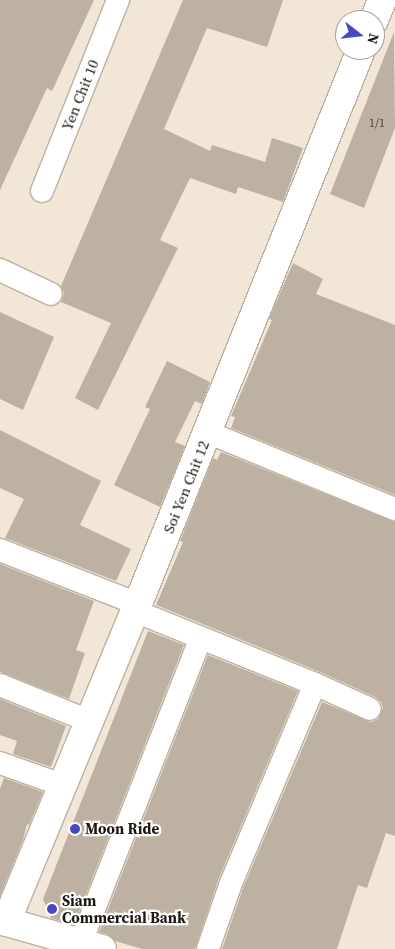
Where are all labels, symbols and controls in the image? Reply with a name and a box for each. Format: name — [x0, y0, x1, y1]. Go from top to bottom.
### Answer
north arrow — [335, 10, 385, 60]
text: N — [362, 31, 384, 47]
street label: Yen Chit 10 — [58, 57, 102, 133]
house number: 1/1 — [369, 117, 385, 131]
street label: Soi Yen Chit 12 — [159, 438, 213, 536]
place label: Moon Ride — [85, 820, 159, 838]
marker: Moon Ride — [69, 823, 81, 835]
place label: Siam Commercial Bank — [62, 891, 186, 926]
marker: Siam Commercial Bank — [46, 903, 58, 915]

